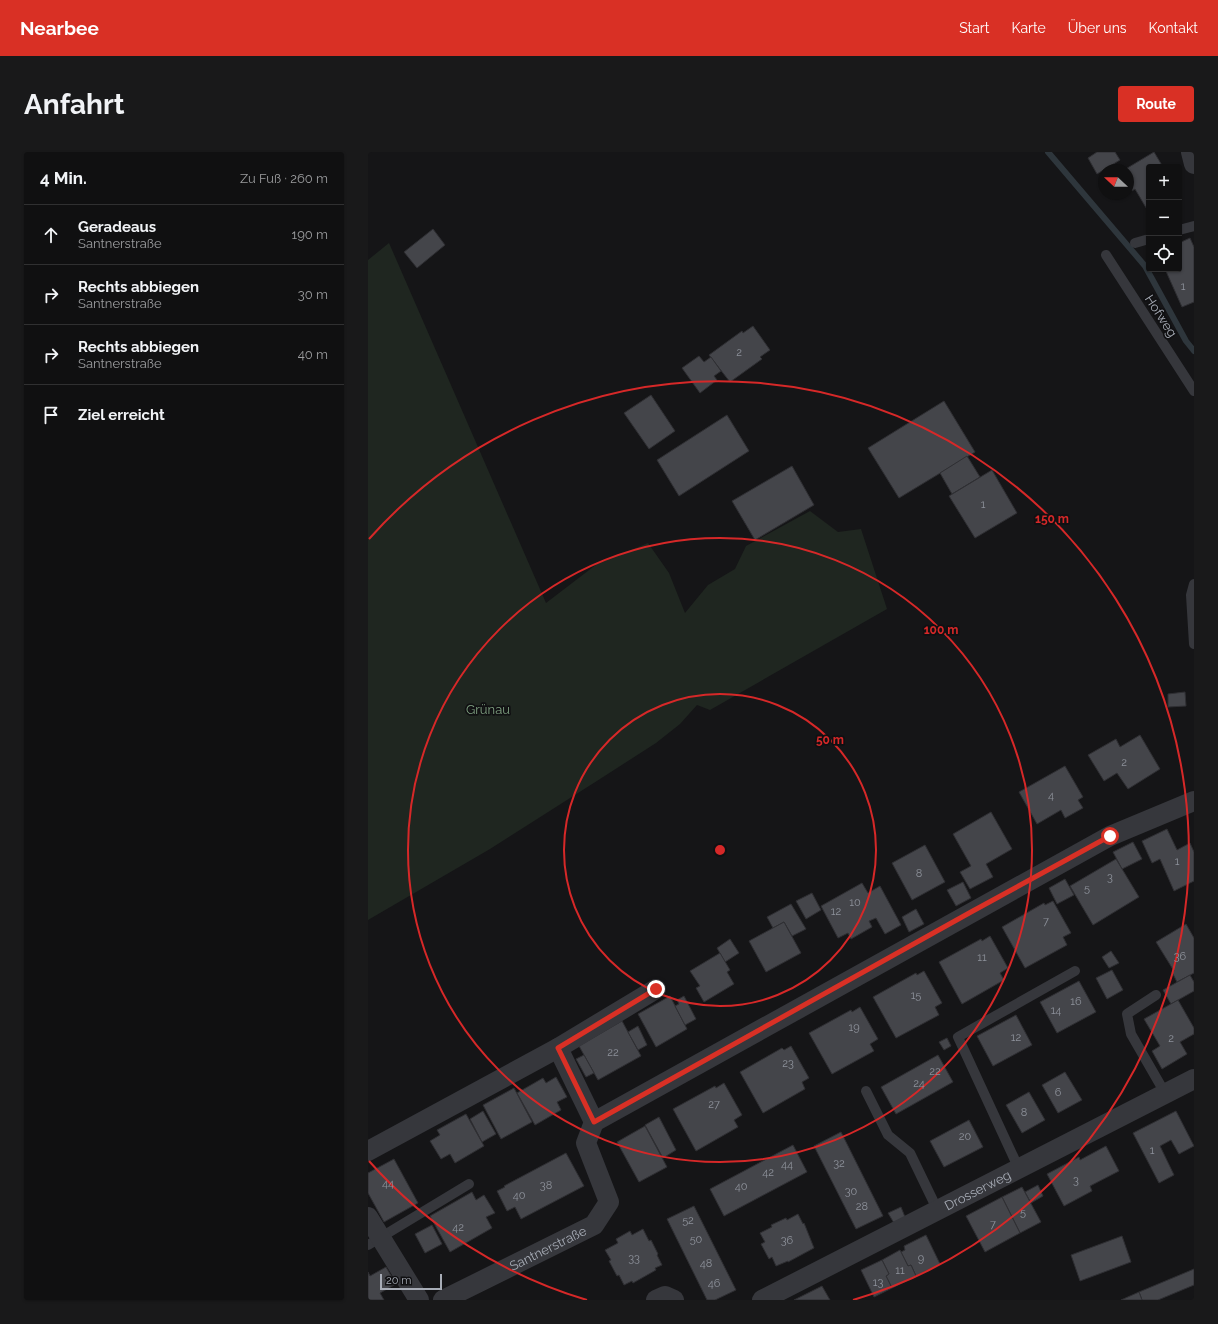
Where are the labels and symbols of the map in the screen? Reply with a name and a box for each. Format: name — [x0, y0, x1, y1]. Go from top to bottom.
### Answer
north arrow — [1098, 164, 1134, 200]
house number: 1 — [1181, 280, 1186, 293]
street label: Hofweg — [1142, 292, 1180, 340]
house number: 2 — [736, 346, 742, 359]
house number: 1 — [981, 498, 986, 511]
text: 150 m — [1035, 512, 1069, 526]
text: 100 m — [924, 623, 958, 637]
park label: Grünau — [466, 702, 510, 717]
text: 50 m — [816, 733, 844, 747]
house number: 2 — [1121, 756, 1127, 769]
house number: 4 — [1048, 789, 1054, 802]
route start — [1101, 827, 1119, 845]
centre of rings — [713, 843, 727, 857]
house number: 1 — [1175, 855, 1180, 868]
house number: 8 — [916, 867, 922, 880]
house number: 3 — [1107, 871, 1113, 884]
house number: 5 — [1084, 882, 1090, 895]
house number: 10 — [849, 896, 861, 909]
house number: 12 — [831, 905, 841, 918]
house number: 7 — [1043, 915, 1049, 928]
house number: 36 — [1174, 950, 1187, 963]
house number: 11 — [977, 951, 987, 964]
route end — [647, 980, 665, 998]
house number: 15 — [911, 989, 921, 1002]
house number: 16 — [1070, 995, 1082, 1008]
house number: 14 — [1051, 1004, 1061, 1017]
house number: 19 — [848, 1021, 860, 1034]
house number: 12 — [1011, 1031, 1021, 1044]
house number: 2 — [1168, 1032, 1174, 1045]
house number: 22 — [607, 1046, 619, 1059]
house number: 23 — [782, 1057, 794, 1070]
house number: 22 — [929, 1065, 941, 1078]
house number: 24 — [913, 1077, 925, 1090]
house number: 6 — [1055, 1086, 1062, 1099]
house number: 27 — [708, 1098, 720, 1111]
house number: 8 — [1021, 1106, 1027, 1119]
house number: 20 — [959, 1130, 971, 1143]
house number: 1 — [1150, 1144, 1155, 1157]
house number: 32 — [833, 1157, 845, 1170]
house number: 44 — [781, 1158, 793, 1171]
house number: 42 — [762, 1166, 774, 1179]
street label: Drosserweg — [942, 1167, 1013, 1213]
house number: 3 — [1073, 1174, 1079, 1187]
house number: 44 — [382, 1177, 394, 1190]
house number: 38 — [540, 1179, 552, 1192]
house number: 40 — [735, 1180, 748, 1193]
house number: 30 — [845, 1185, 858, 1198]
house number: 40 — [513, 1189, 526, 1202]
house number: 28 — [856, 1200, 868, 1213]
house number: 5 — [1020, 1206, 1026, 1219]
house number: 52 — [682, 1214, 694, 1227]
house number: 7 — [990, 1218, 996, 1231]
house number: 42 — [452, 1221, 464, 1234]
street label: Santnerstraße — [507, 1222, 589, 1273]
house number: 50 — [690, 1233, 703, 1246]
house number: 36 — [781, 1234, 794, 1247]
house number: 33 — [628, 1252, 640, 1265]
house number: 9 — [918, 1252, 924, 1265]
house number: 48 — [700, 1257, 712, 1270]
house number: 11 — [895, 1264, 905, 1277]
scale bar — [380, 1272, 442, 1291]
house number: 13 — [873, 1276, 883, 1289]
house number: 46 — [708, 1277, 721, 1290]

